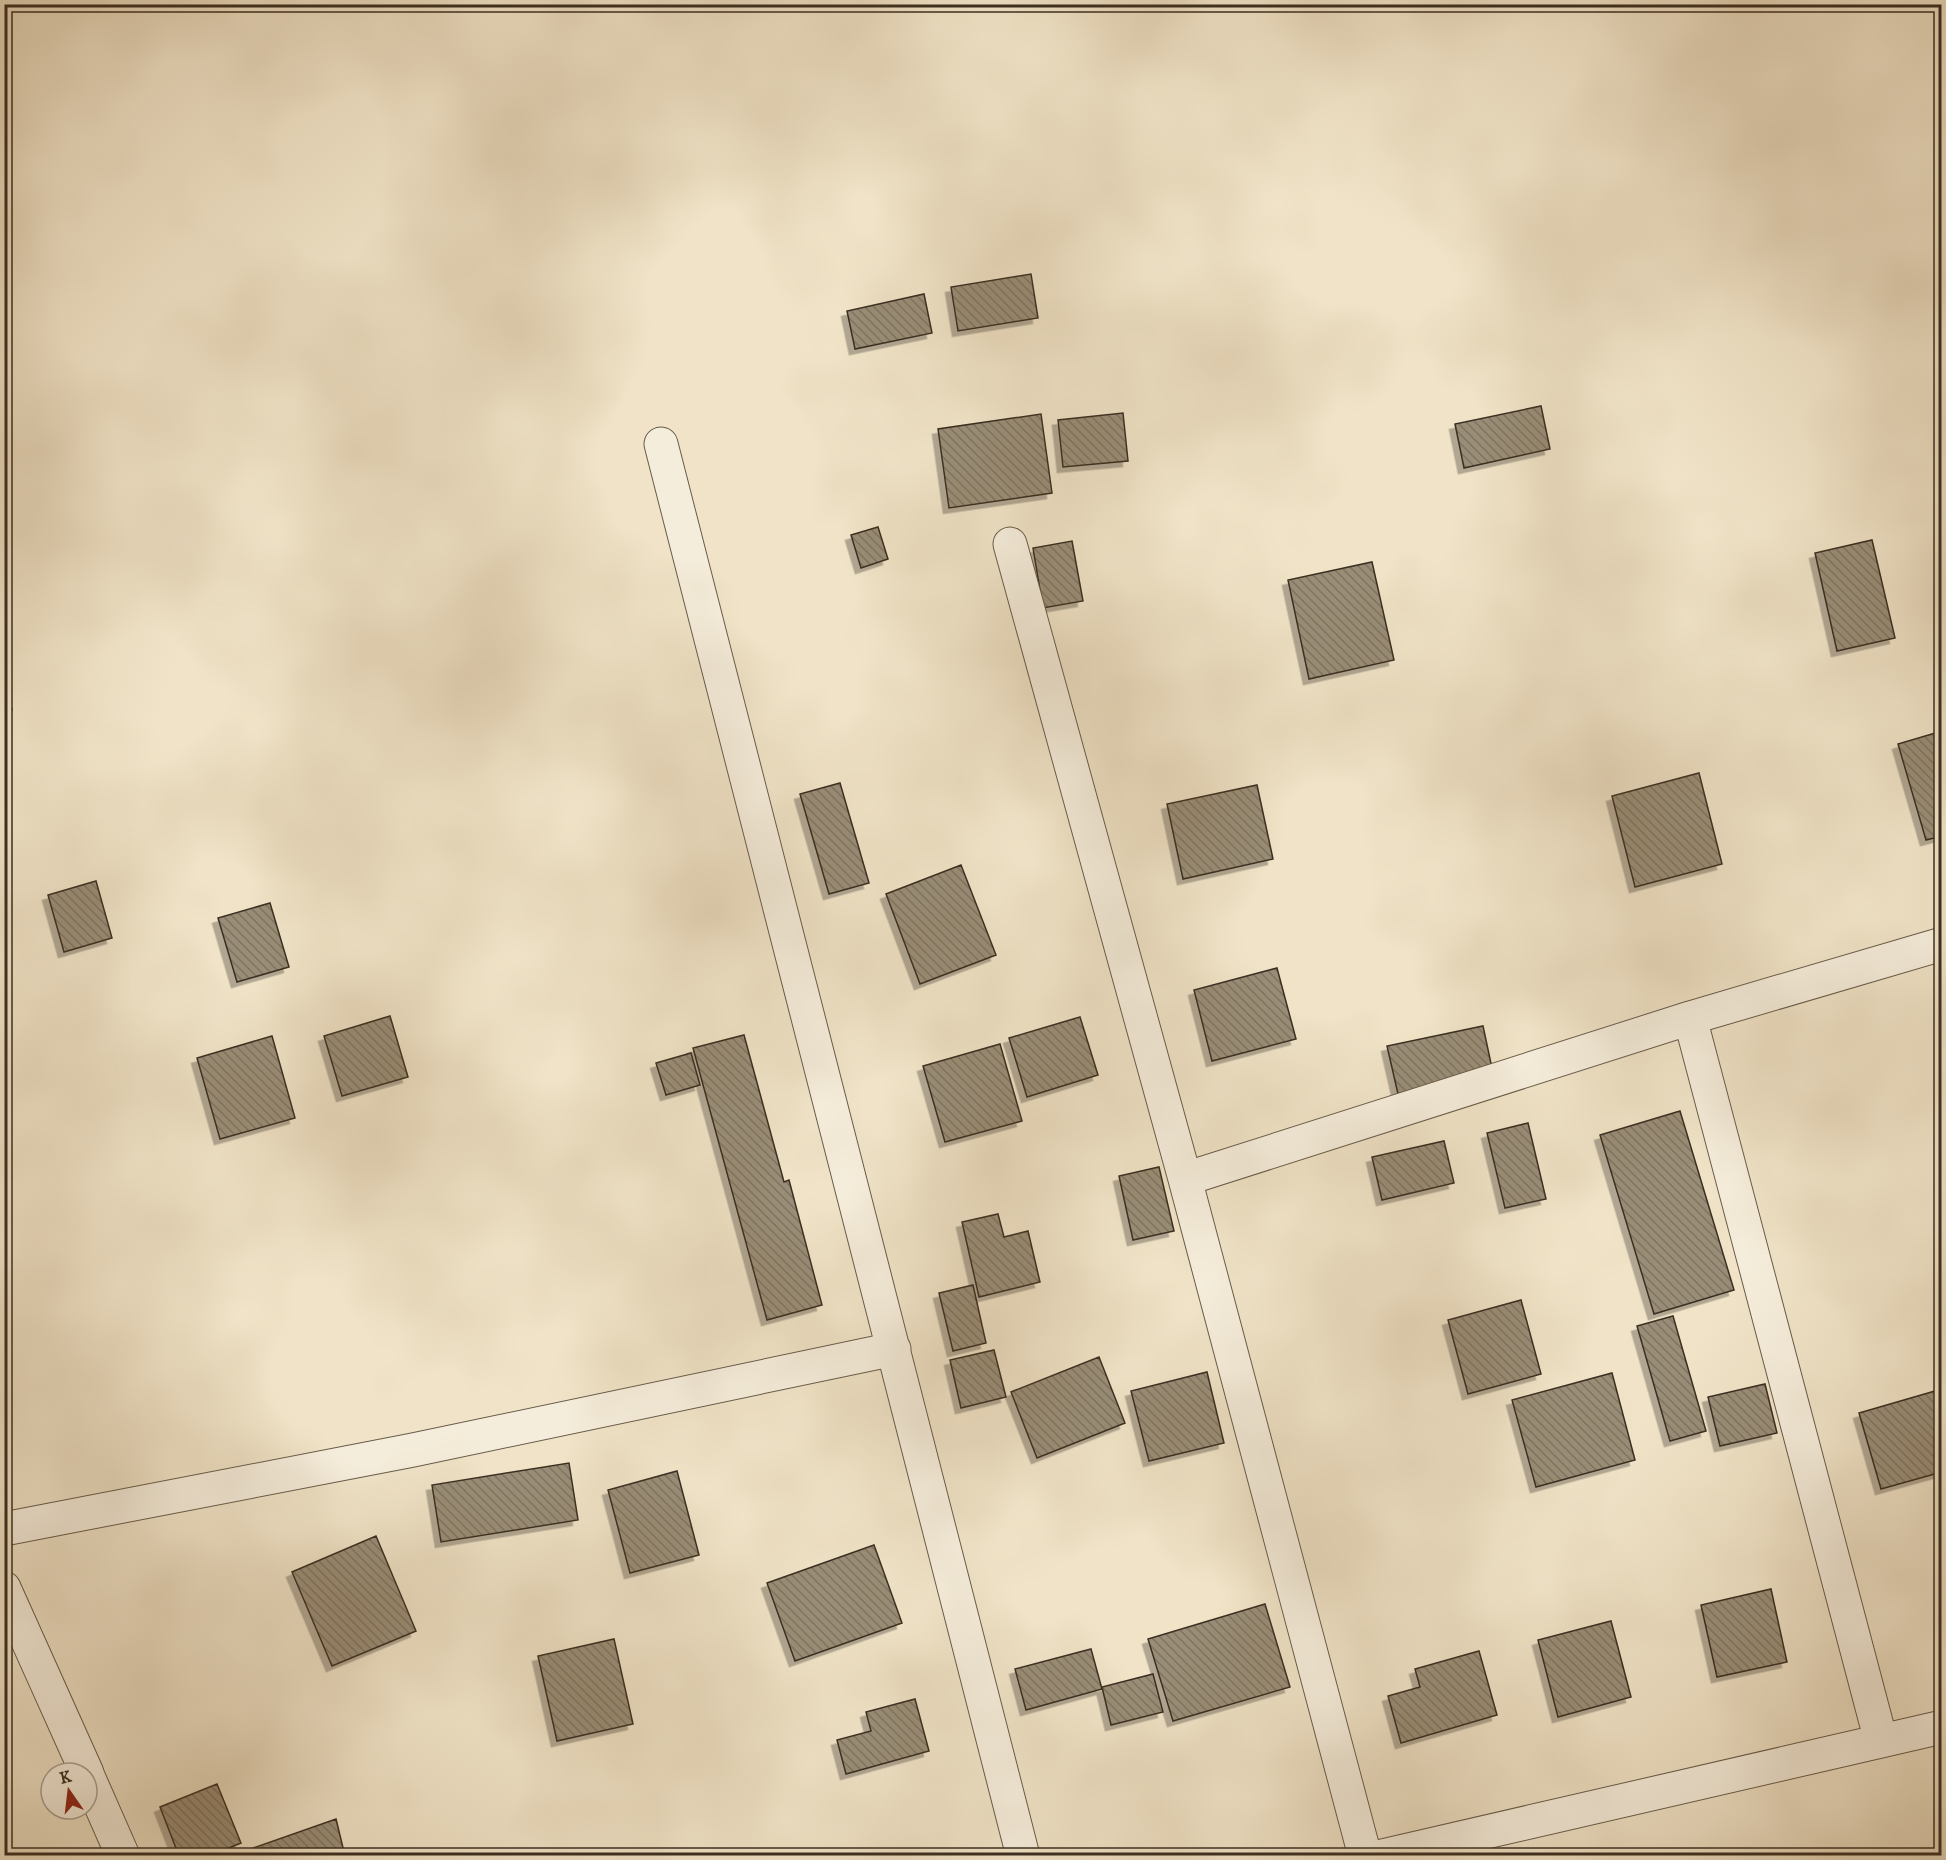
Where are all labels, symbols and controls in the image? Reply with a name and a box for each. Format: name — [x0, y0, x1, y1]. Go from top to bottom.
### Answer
north arrow — [39, 1761, 99, 1821]
text: K — [58, 1766, 74, 1788]

